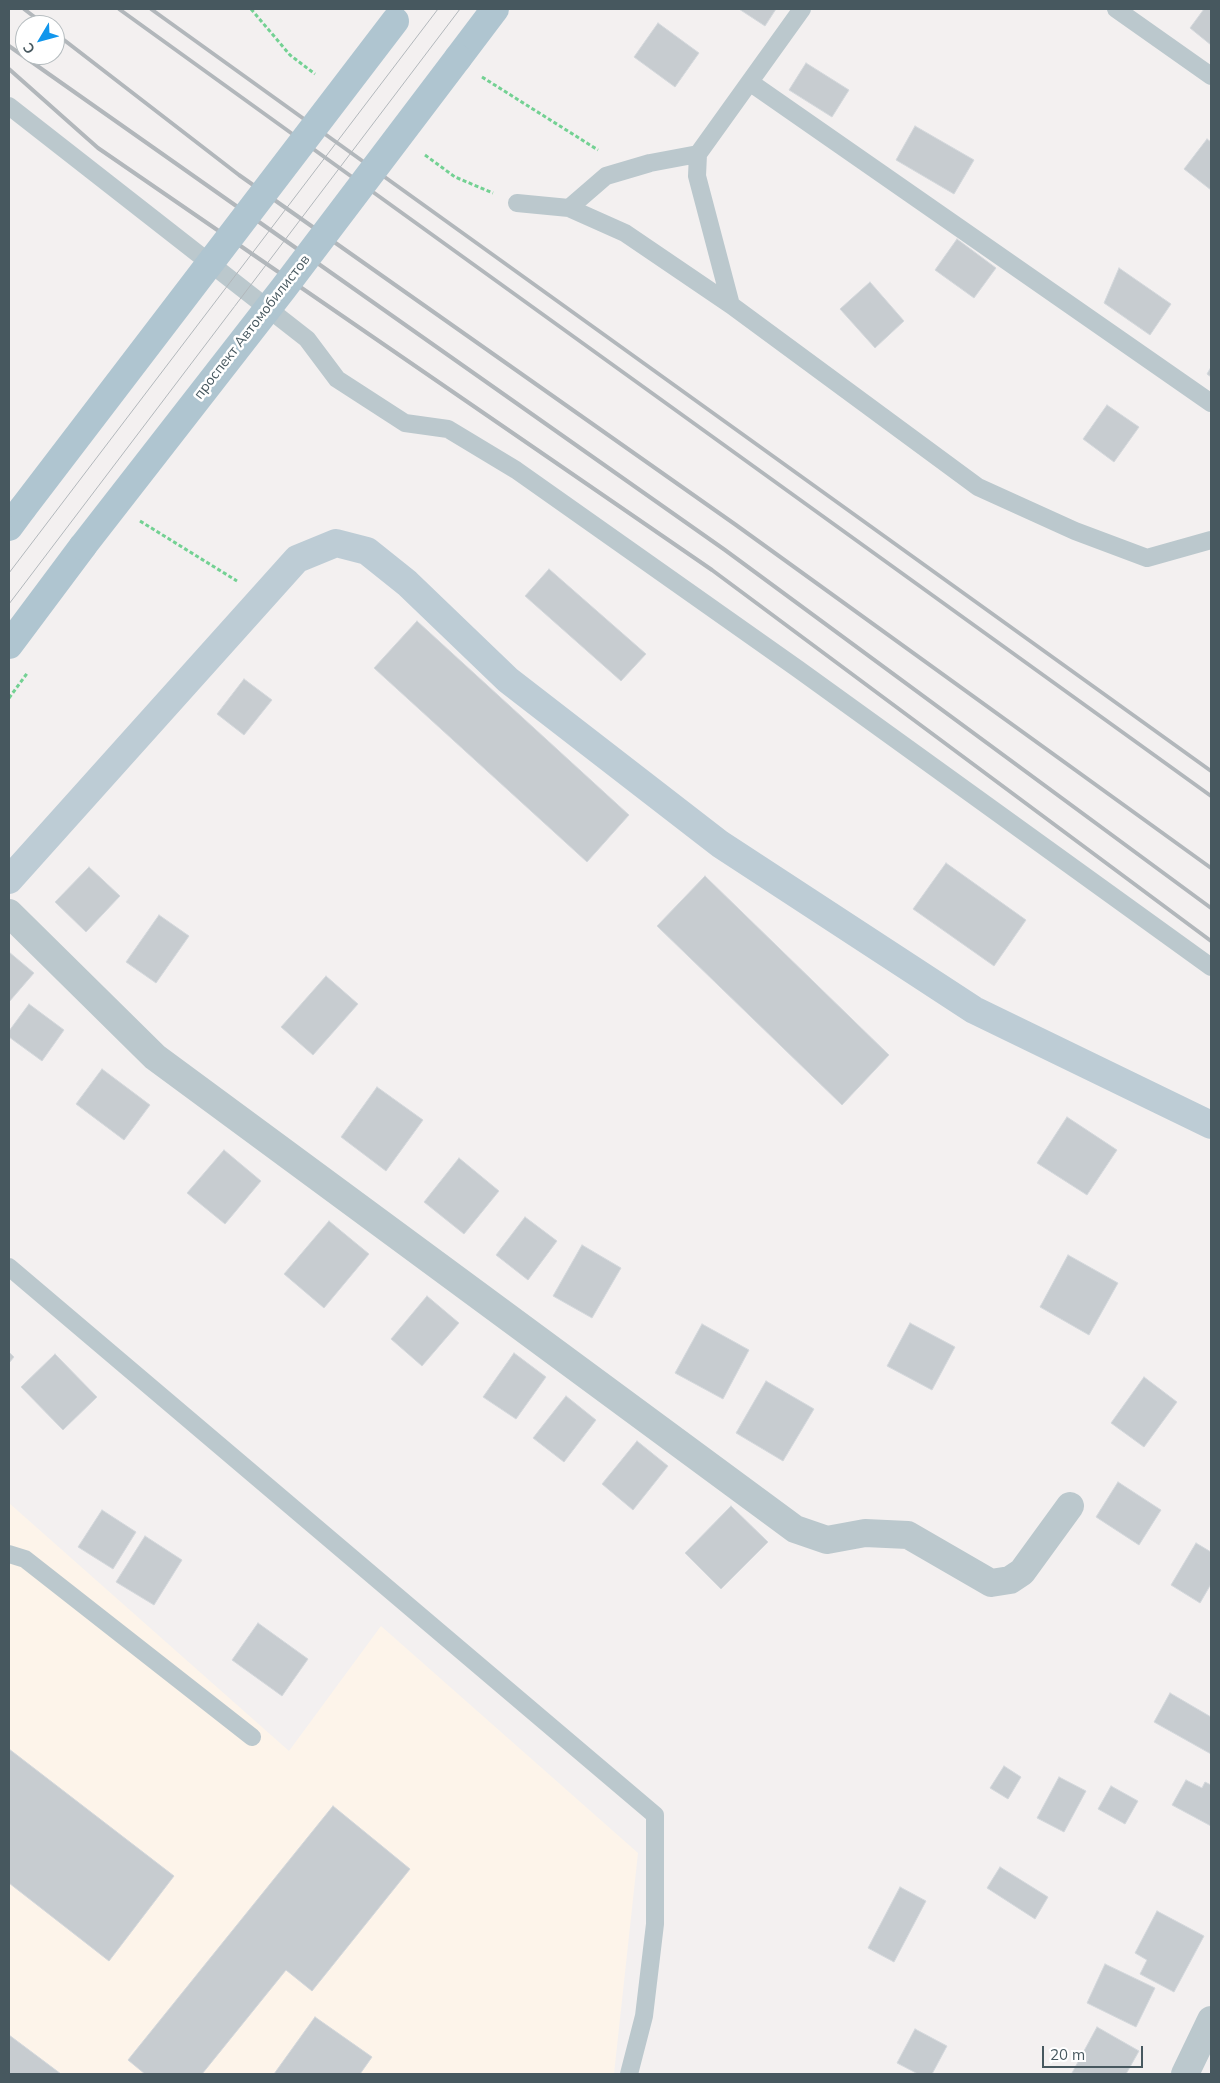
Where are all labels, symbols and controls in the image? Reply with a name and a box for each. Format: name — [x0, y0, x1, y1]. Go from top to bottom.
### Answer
north arrow — [15, 15, 65, 65]
text: С — [19, 39, 39, 58]
street label: проспект Автомобилистов — [190, 252, 314, 402]
scale bar — [1045, 2036, 1146, 2068]
text: 20 m — [1050, 2045, 1085, 2064]

